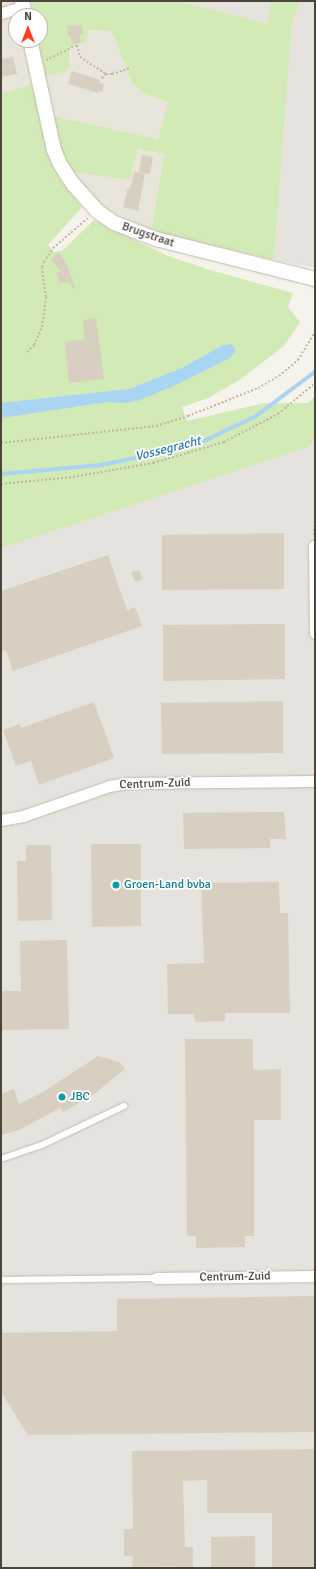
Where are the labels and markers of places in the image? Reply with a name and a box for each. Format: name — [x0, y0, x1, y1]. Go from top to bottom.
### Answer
place label: Groen-Land bvba — [124, 878, 211, 892]
marker: Groen-Land bvba — [111, 880, 121, 890]
place label: JBC — [70, 1090, 90, 1104]
marker: JBC — [57, 1092, 67, 1102]

